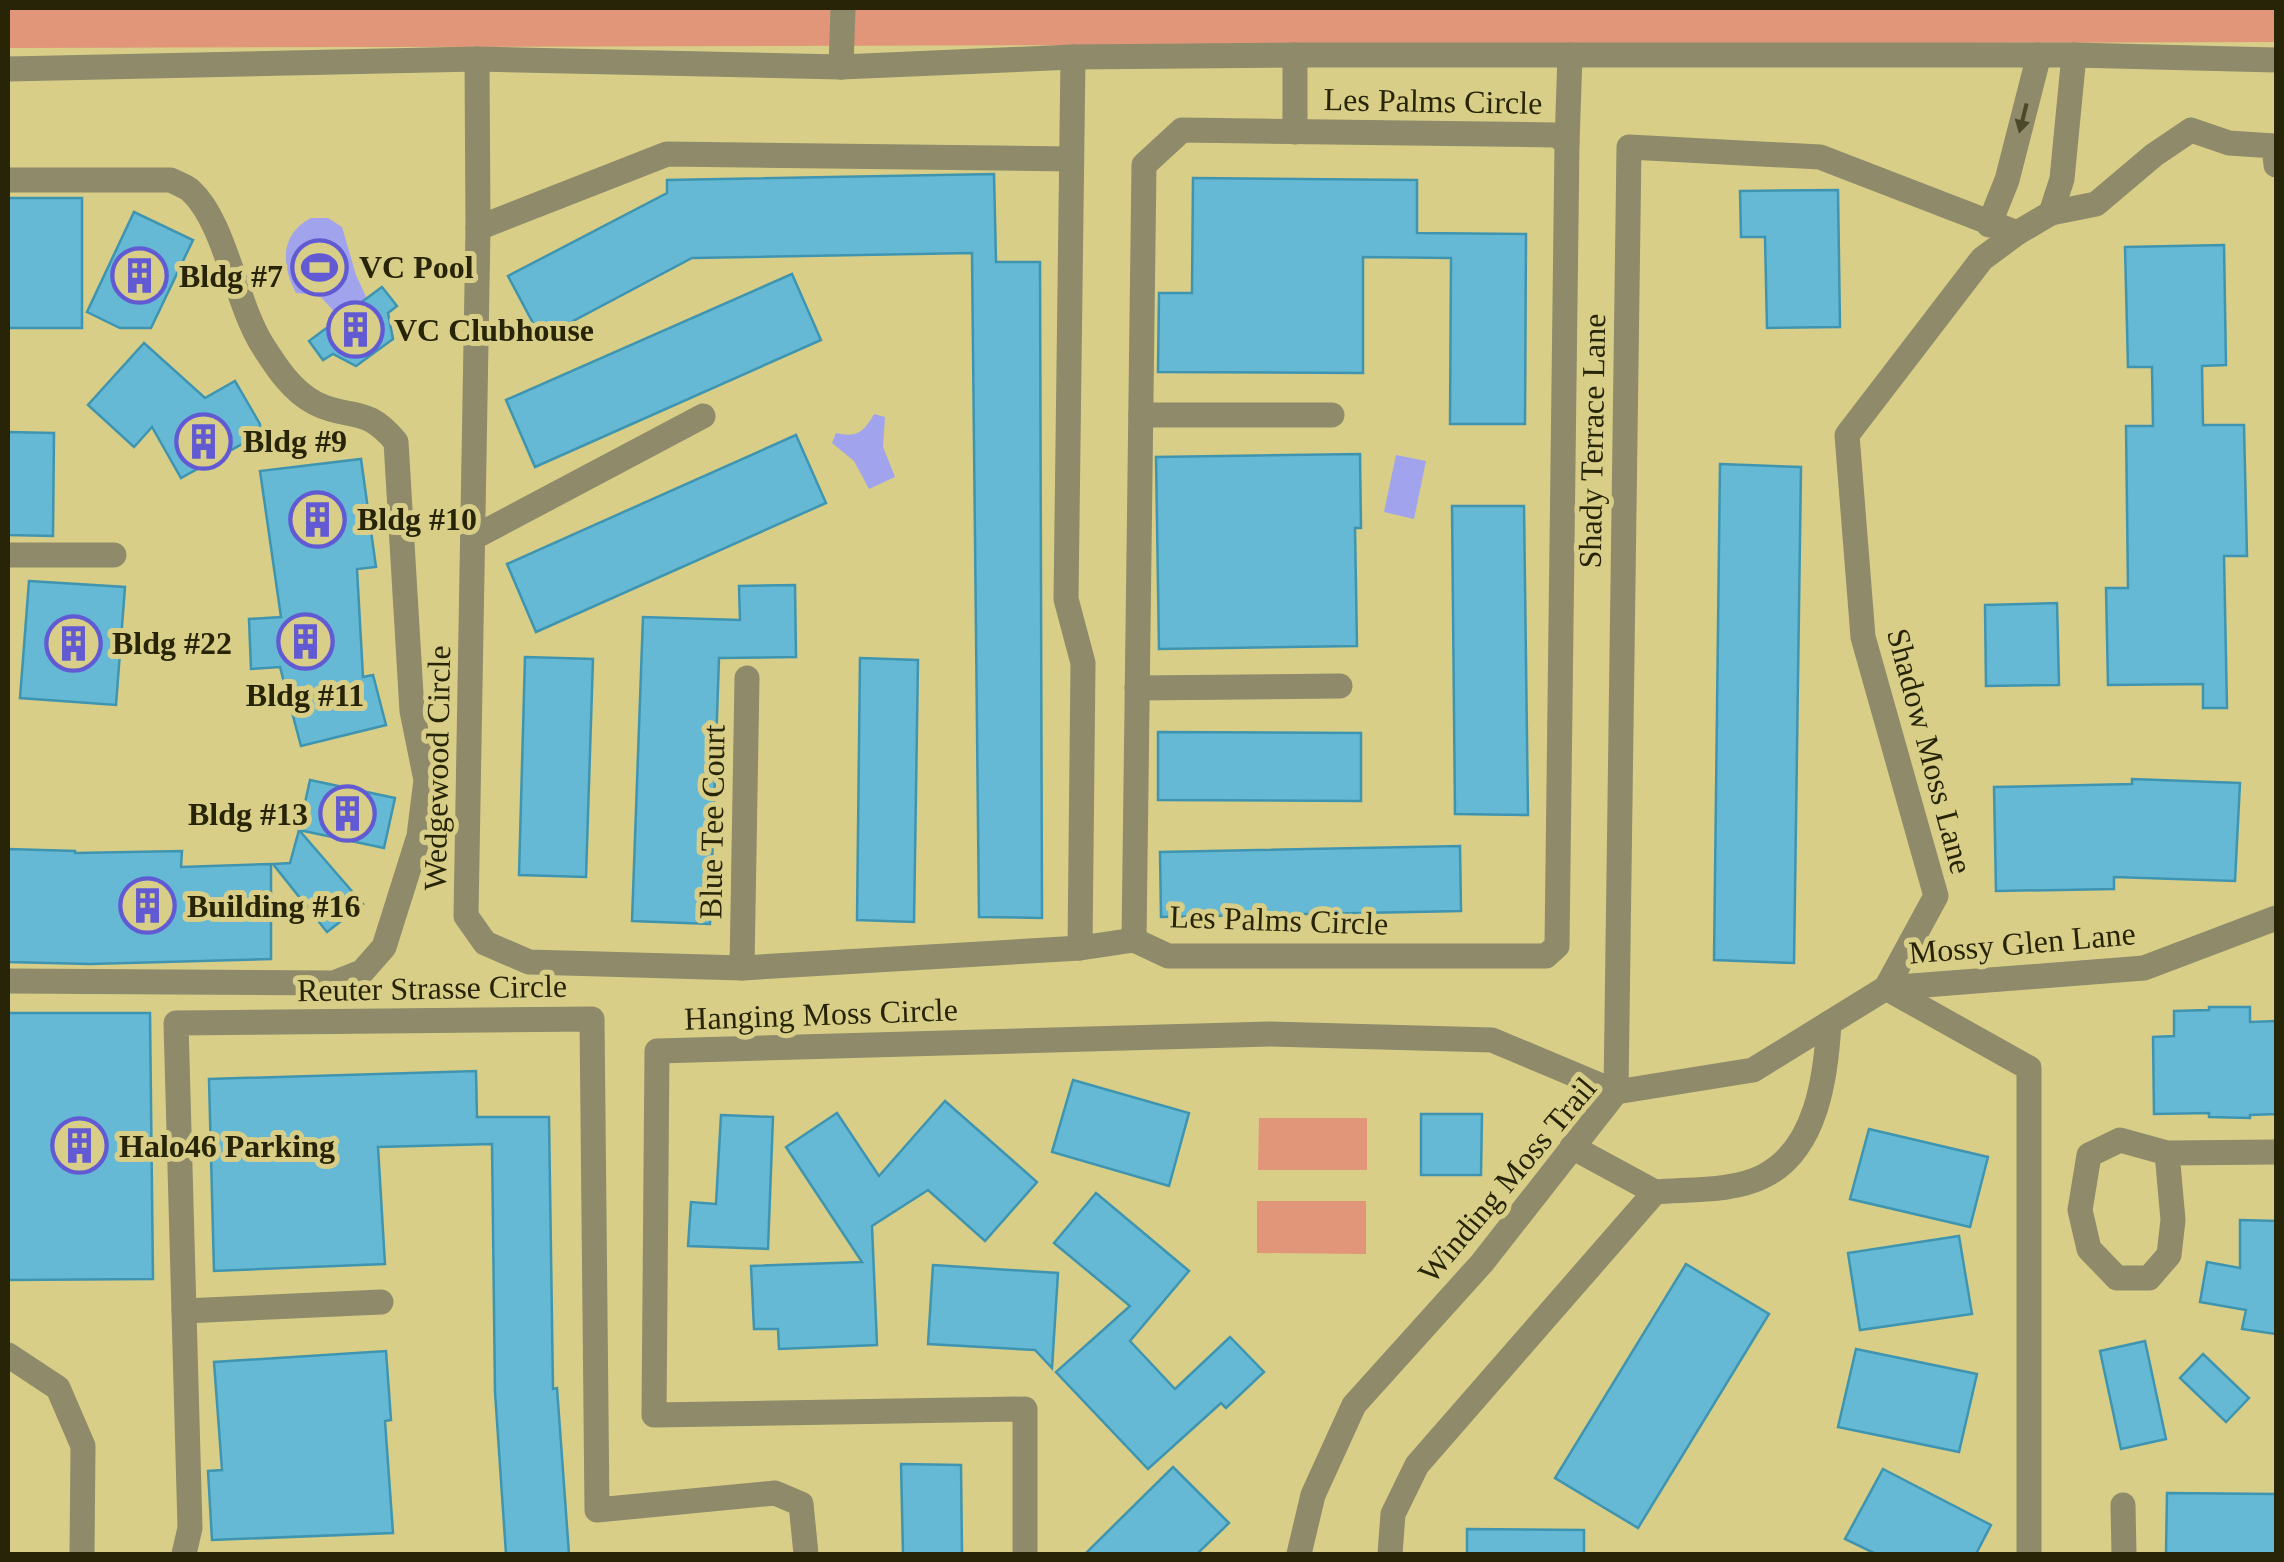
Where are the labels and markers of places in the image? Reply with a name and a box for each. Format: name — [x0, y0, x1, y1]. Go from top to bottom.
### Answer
sports icon: VC Pool — [290, 237, 350, 297]
building icon: Bldg #7 — [110, 246, 170, 306]
place label: VC Pool — [359, 249, 474, 285]
place label: Bldg #7 — [179, 258, 283, 294]
building icon: VC Clubhouse — [325, 300, 385, 360]
place label: VC Clubhouse — [394, 312, 594, 348]
building icon: Bldg #9 — [174, 411, 234, 471]
place label: Bldg #9 — [243, 423, 347, 459]
building icon: Bldg #10 — [288, 489, 348, 549]
place label: Bldg #10 — [357, 501, 477, 537]
building icon: Bldg #11 — [275, 611, 335, 671]
building icon: Bldg #22 — [43, 613, 103, 673]
place label: Bldg #22 — [112, 625, 232, 661]
place label: Bldg #11 — [246, 677, 364, 713]
building icon: Bldg #13 — [317, 784, 377, 844]
place label: Bldg #13 — [188, 796, 308, 832]
building icon: Building #16 — [118, 876, 178, 936]
place label: Building #16 — [187, 888, 360, 924]
building icon: Halo46 Parking — [50, 1116, 110, 1176]
place label: Halo46 Parking — [119, 1128, 335, 1164]

